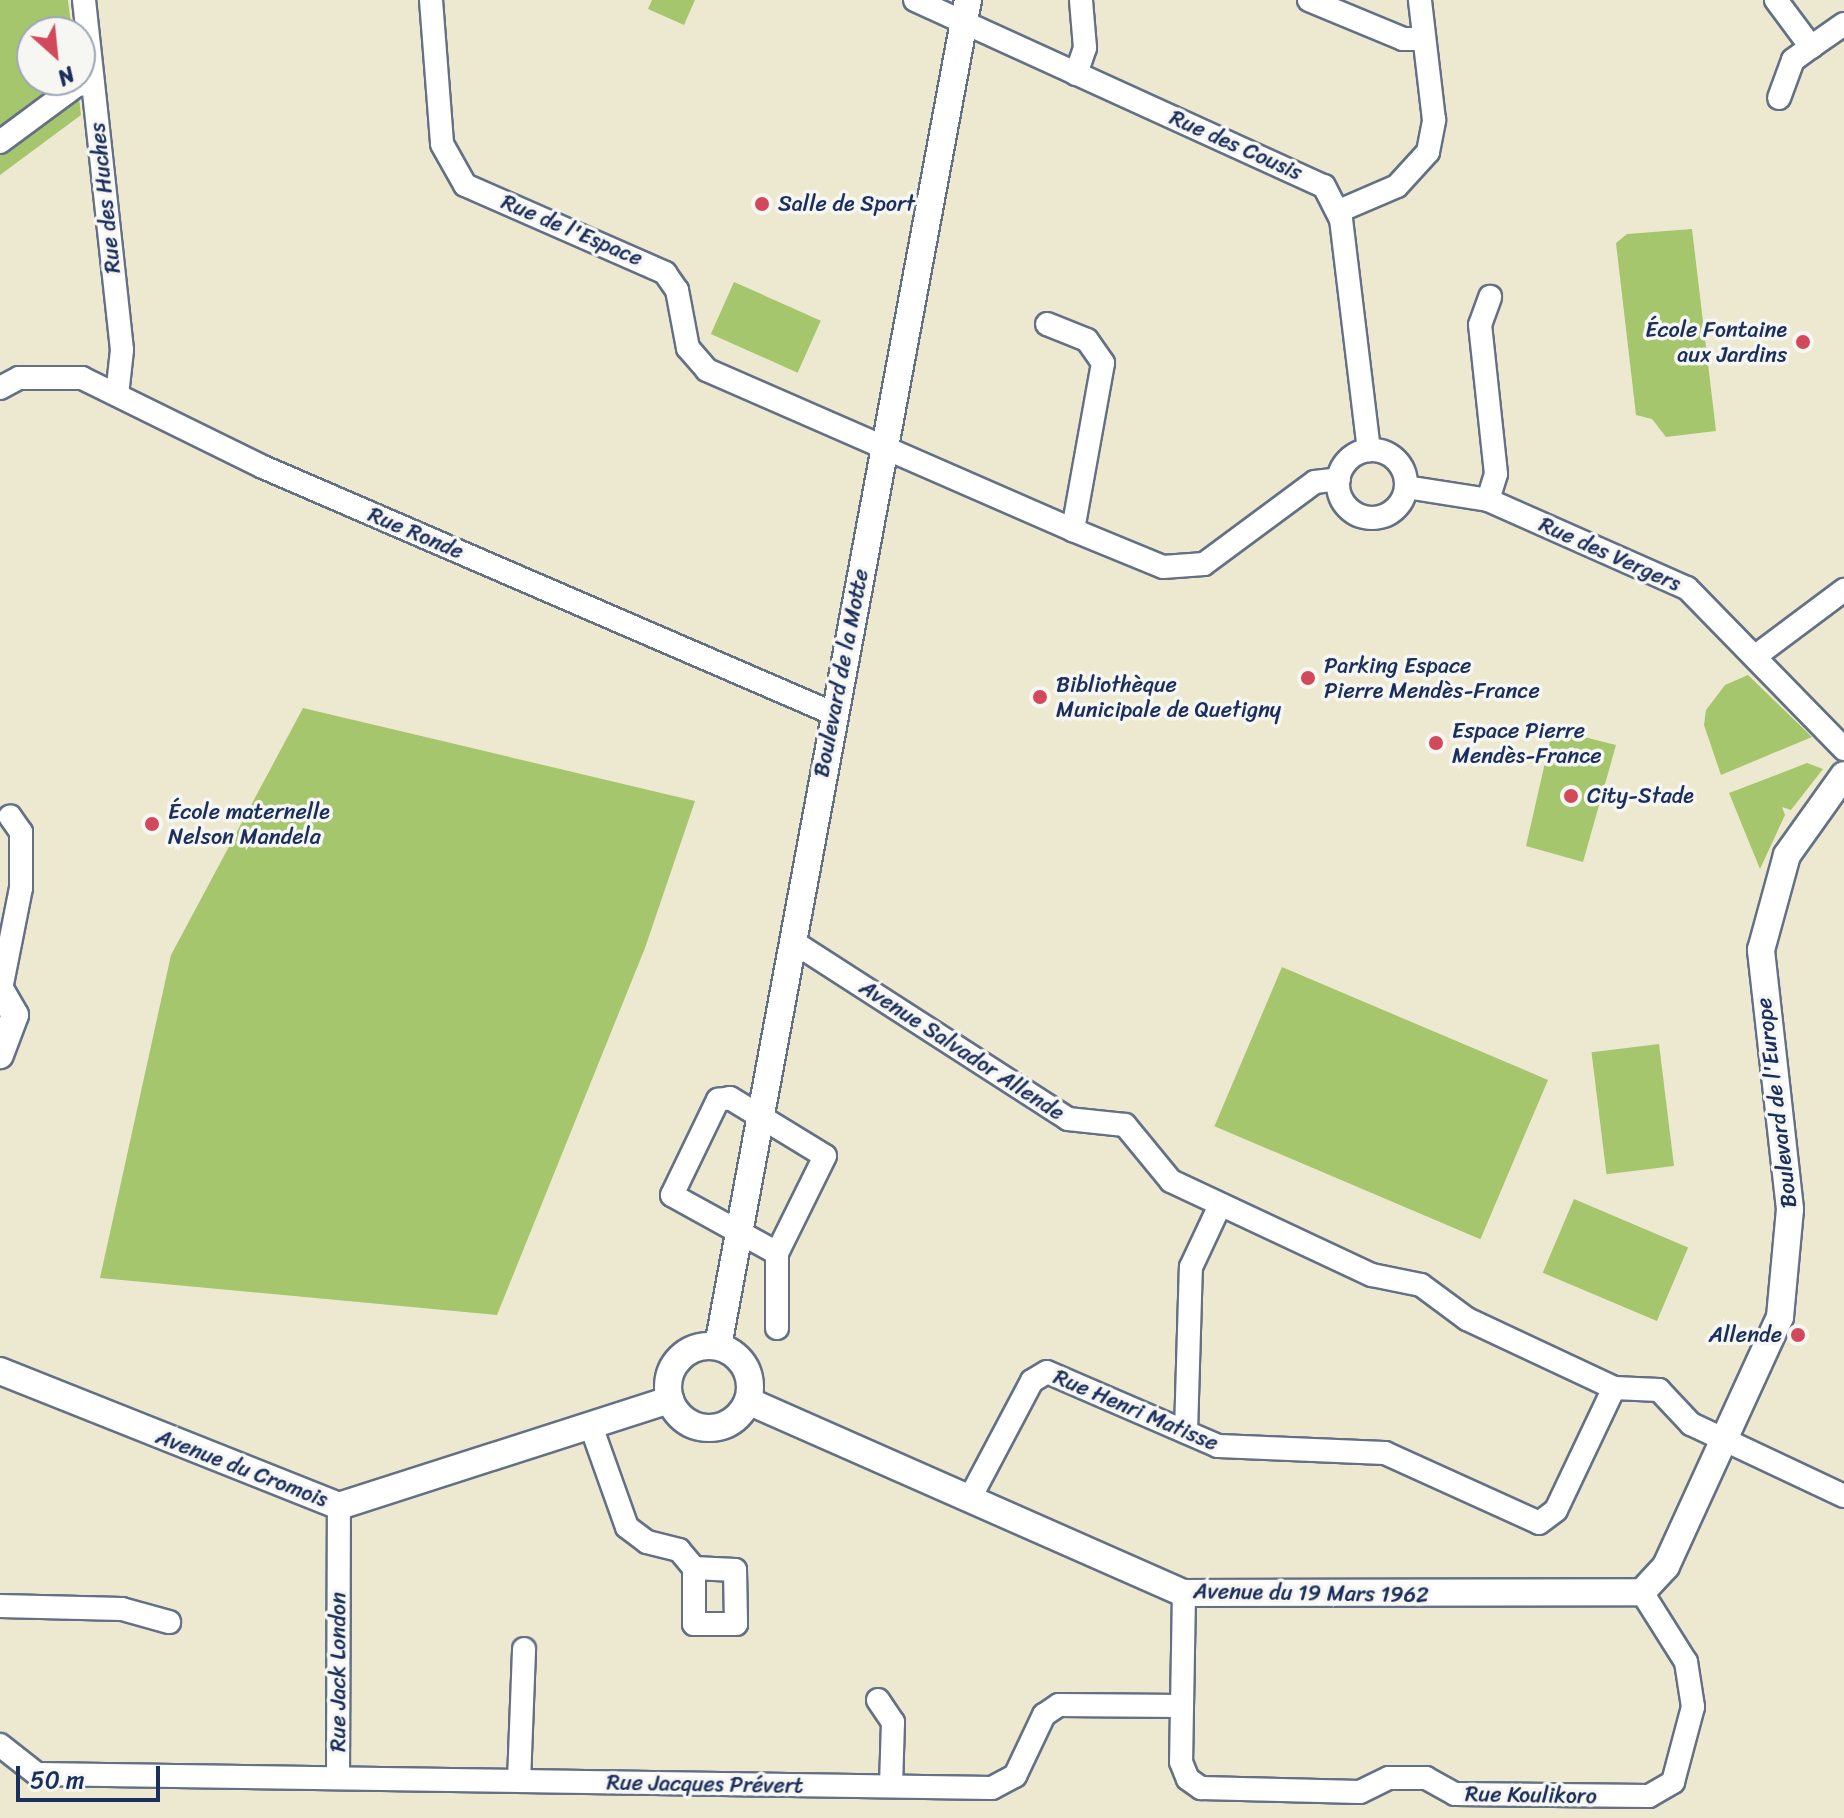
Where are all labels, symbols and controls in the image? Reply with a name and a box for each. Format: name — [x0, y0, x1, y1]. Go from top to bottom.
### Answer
north arrow — [16, 16, 96, 96]
text: N — [51, 55, 82, 97]
street label: Rue des Cousis — [1165, 104, 1307, 186]
street label: Rue des Huches — [84, 121, 126, 275]
street label: Rue de l'Espace — [497, 188, 647, 272]
place label: Salle de Sport — [778, 191, 916, 217]
marker: Salle de Sport — [753, 195, 771, 213]
place label: École Fontaine aux Jardins — [1644, 316, 1787, 368]
marker: École Fontaine aux Jardins — [1794, 333, 1812, 351]
street label: Rue Ronde — [364, 501, 468, 565]
street label: Rue des Vergers — [1534, 511, 1686, 597]
street label: Boulevard de la Motte — [808, 567, 874, 779]
place label: Parking Espace Pierre Mendès-France — [1324, 652, 1539, 704]
marker: Parking Espace Pierre Mendès-France — [1299, 669, 1317, 687]
place label: Bibliothèque Municipale de Quetigny — [1056, 671, 1283, 722]
marker: Bibliothèque Municipale de Quetigny — [1031, 688, 1049, 706]
place label: Espace Pierre Mendès-France — [1452, 717, 1601, 768]
marker: Espace Pierre Mendès-France — [1427, 734, 1445, 752]
place label: City-Stade — [1587, 783, 1694, 809]
marker: City-Stade — [1562, 787, 1580, 805]
place label: École maternelle Nelson Mandela — [168, 798, 330, 850]
marker: École maternelle Nelson Mandela — [143, 815, 161, 833]
street label: Avenue Salvador Allende — [855, 974, 1069, 1126]
street label: Boulevard de l'Europe — [1750, 997, 1802, 1209]
place label: Allende — [1709, 1322, 1782, 1348]
marker: Allende — [1789, 1326, 1807, 1344]
street label: Rue Henri Matisse — [1050, 1363, 1222, 1457]
street label: Avenue du Cromois — [152, 1423, 332, 1513]
street label: Avenue du 19 Mars 1962 — [1193, 1578, 1429, 1608]
street label: Rue Jack London — [325, 1592, 351, 1752]
scale bar — [20, 1750, 164, 1800]
text: 50 m — [30, 1759, 85, 1801]
street label: Rue Jacques Prévert — [607, 1769, 803, 1799]
street label: Rue Koulikoro — [1464, 1781, 1598, 1809]

